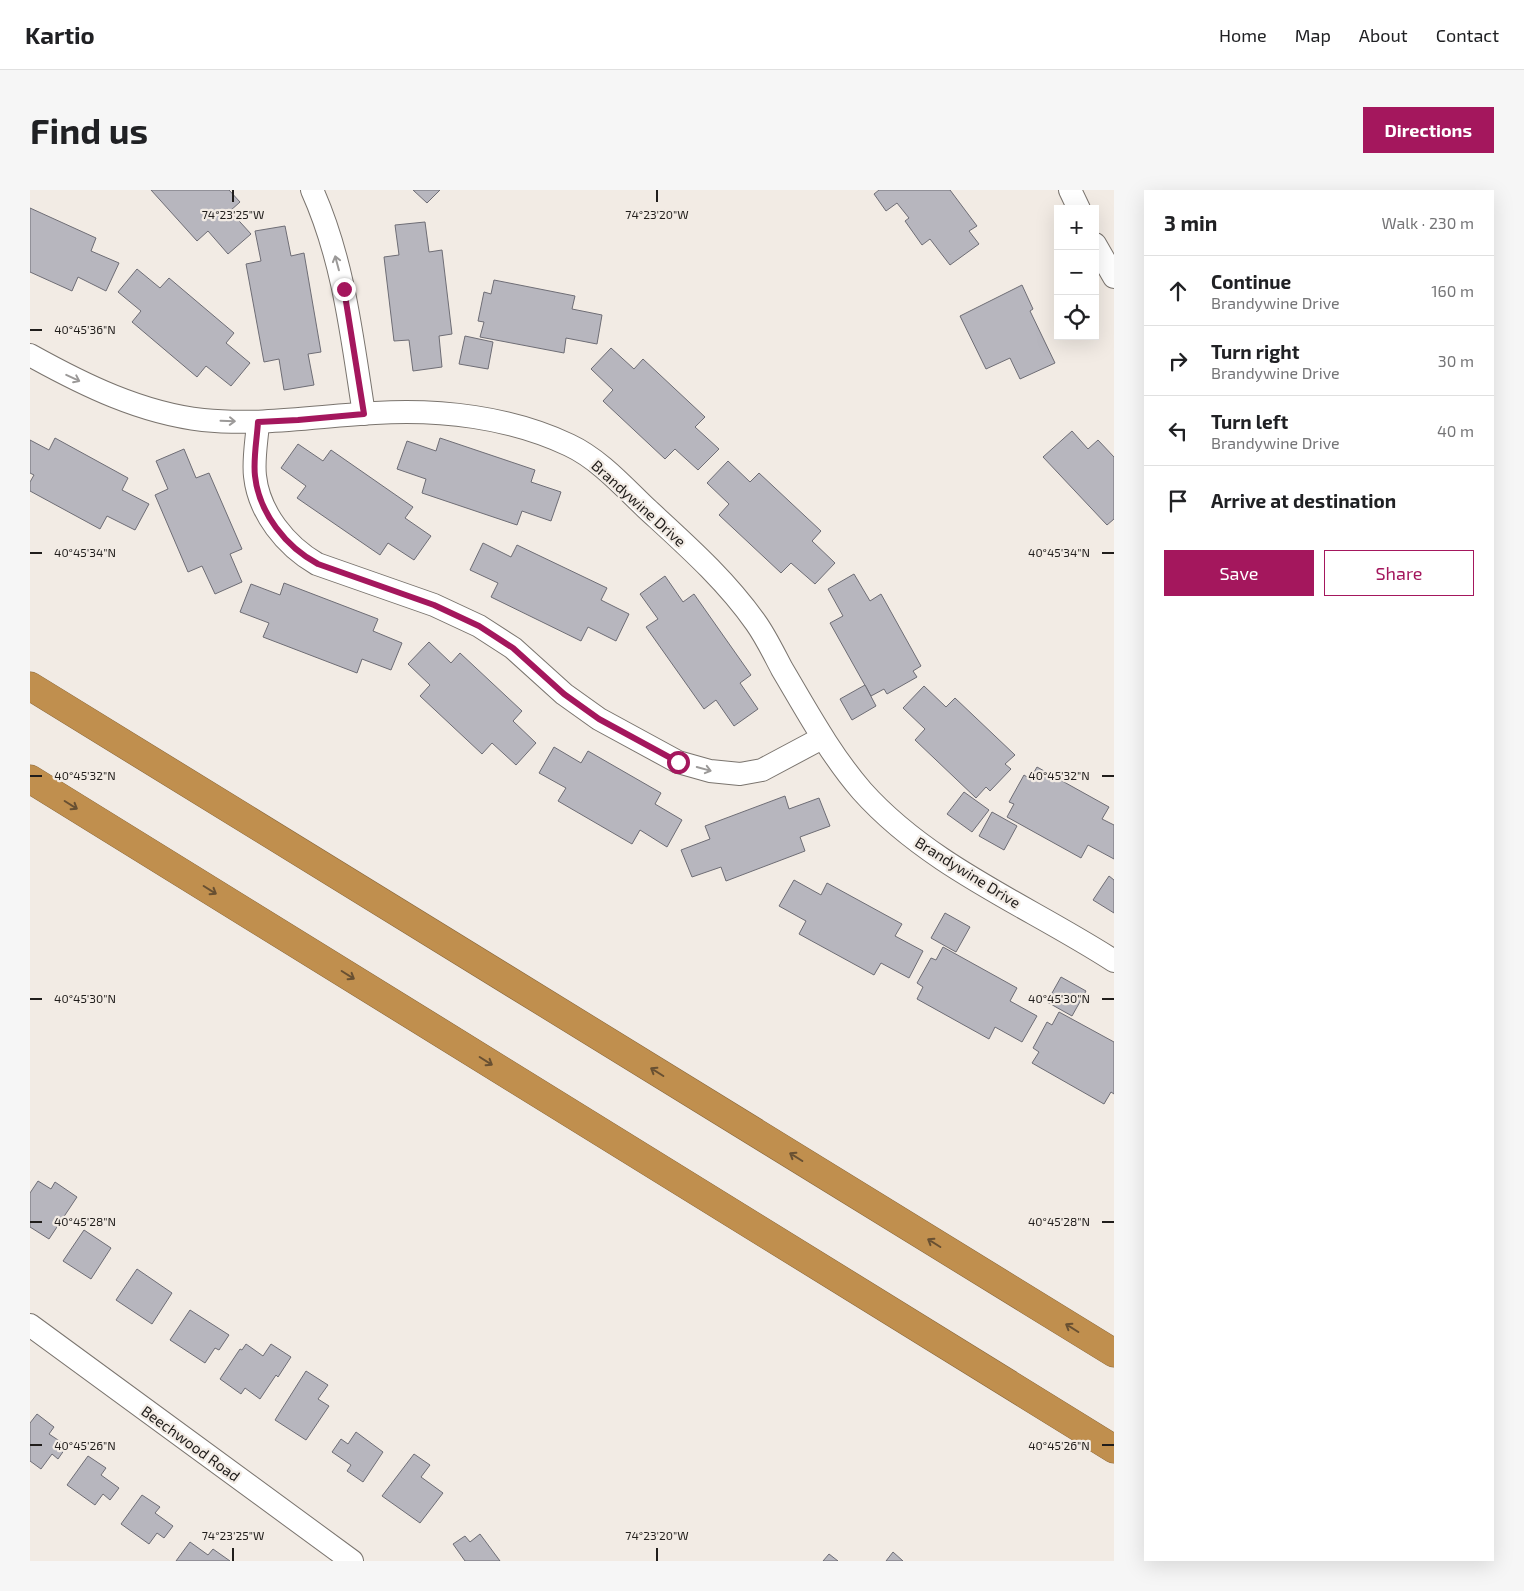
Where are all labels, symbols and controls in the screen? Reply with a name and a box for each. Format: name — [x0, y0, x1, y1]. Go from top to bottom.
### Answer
text: Kartio — [25, 20, 95, 49]
text: Home — [1219, 24, 1267, 46]
text: Map — [1295, 24, 1331, 46]
text: About — [1359, 24, 1408, 46]
text: Contact — [1436, 24, 1499, 46]
button: Directions — [1363, 107, 1494, 153]
text: Find us — [30, 109, 148, 151]
map controls — [1054, 205, 1099, 340]
button: + — [1054, 205, 1099, 250]
text: 74°23'25"W — [202, 207, 264, 221]
text: 74°23'20"W — [625, 207, 689, 221]
text: 3 min — [1164, 210, 1217, 235]
text: Walk · 230 m — [1381, 213, 1474, 232]
button: − — [1054, 250, 1099, 295]
one-way arrow — [332, 255, 342, 271]
text: Continue — [1211, 270, 1291, 293]
icon: ahead — [1164, 277, 1192, 305]
route end — [333, 278, 356, 301]
text: 160 m — [1431, 281, 1474, 300]
text: Brandywine Drive — [1211, 293, 1340, 312]
button: locate — [1054, 295, 1099, 340]
text: 40°45'36"N — [54, 322, 116, 336]
text: Turn right — [1211, 340, 1299, 363]
icon: right — [1164, 347, 1192, 375]
text: 30 m — [1438, 351, 1474, 370]
text: Brandywine Drive — [1211, 363, 1340, 382]
one-way arrow — [65, 374, 80, 384]
text: Turn left — [1211, 410, 1288, 433]
one-way arrow — [220, 416, 236, 426]
icon: left — [1164, 417, 1192, 445]
text: 40 m — [1437, 421, 1474, 440]
text: Brandywine Drive — [1211, 433, 1340, 452]
street label: Brandywine Drive — [588, 456, 690, 550]
icon: arrive — [1164, 487, 1192, 515]
text: Arrive at destination — [1211, 489, 1396, 512]
text: 40°45'34"N — [54, 545, 116, 559]
text: 40°45'34"N — [1028, 545, 1090, 559]
button: Save — [1164, 550, 1314, 596]
button: Share — [1324, 550, 1474, 596]
route start — [667, 751, 690, 774]
one-way arrow — [695, 765, 711, 775]
text: 40°45'32"N — [54, 768, 116, 782]
text: 40°45'32"N — [1028, 768, 1090, 782]
one-way arrow — [64, 800, 78, 810]
street label: Brandywine Drive — [912, 832, 1024, 912]
one-way arrow — [202, 885, 216, 895]
one-way arrow — [340, 971, 354, 981]
text: 40°45'30"N — [54, 991, 116, 1005]
text: 40°45'30"N — [1028, 991, 1090, 1005]
one-way arrow — [479, 1056, 493, 1066]
one-way arrow — [651, 1067, 665, 1077]
one-way arrow — [789, 1152, 803, 1162]
text: 40°45'28"N — [54, 1214, 116, 1228]
text: 40°45'28"N — [1028, 1214, 1090, 1228]
one-way arrow — [928, 1237, 942, 1247]
one-way arrow — [1066, 1322, 1080, 1332]
street label: Beechwood Road — [138, 1401, 244, 1485]
text: 40°45'26"N — [54, 1438, 116, 1452]
text: 40°45'26"N — [1028, 1438, 1090, 1452]
text: 74°23'25"W — [202, 1528, 264, 1542]
text: 74°23'20"W — [625, 1528, 689, 1542]

